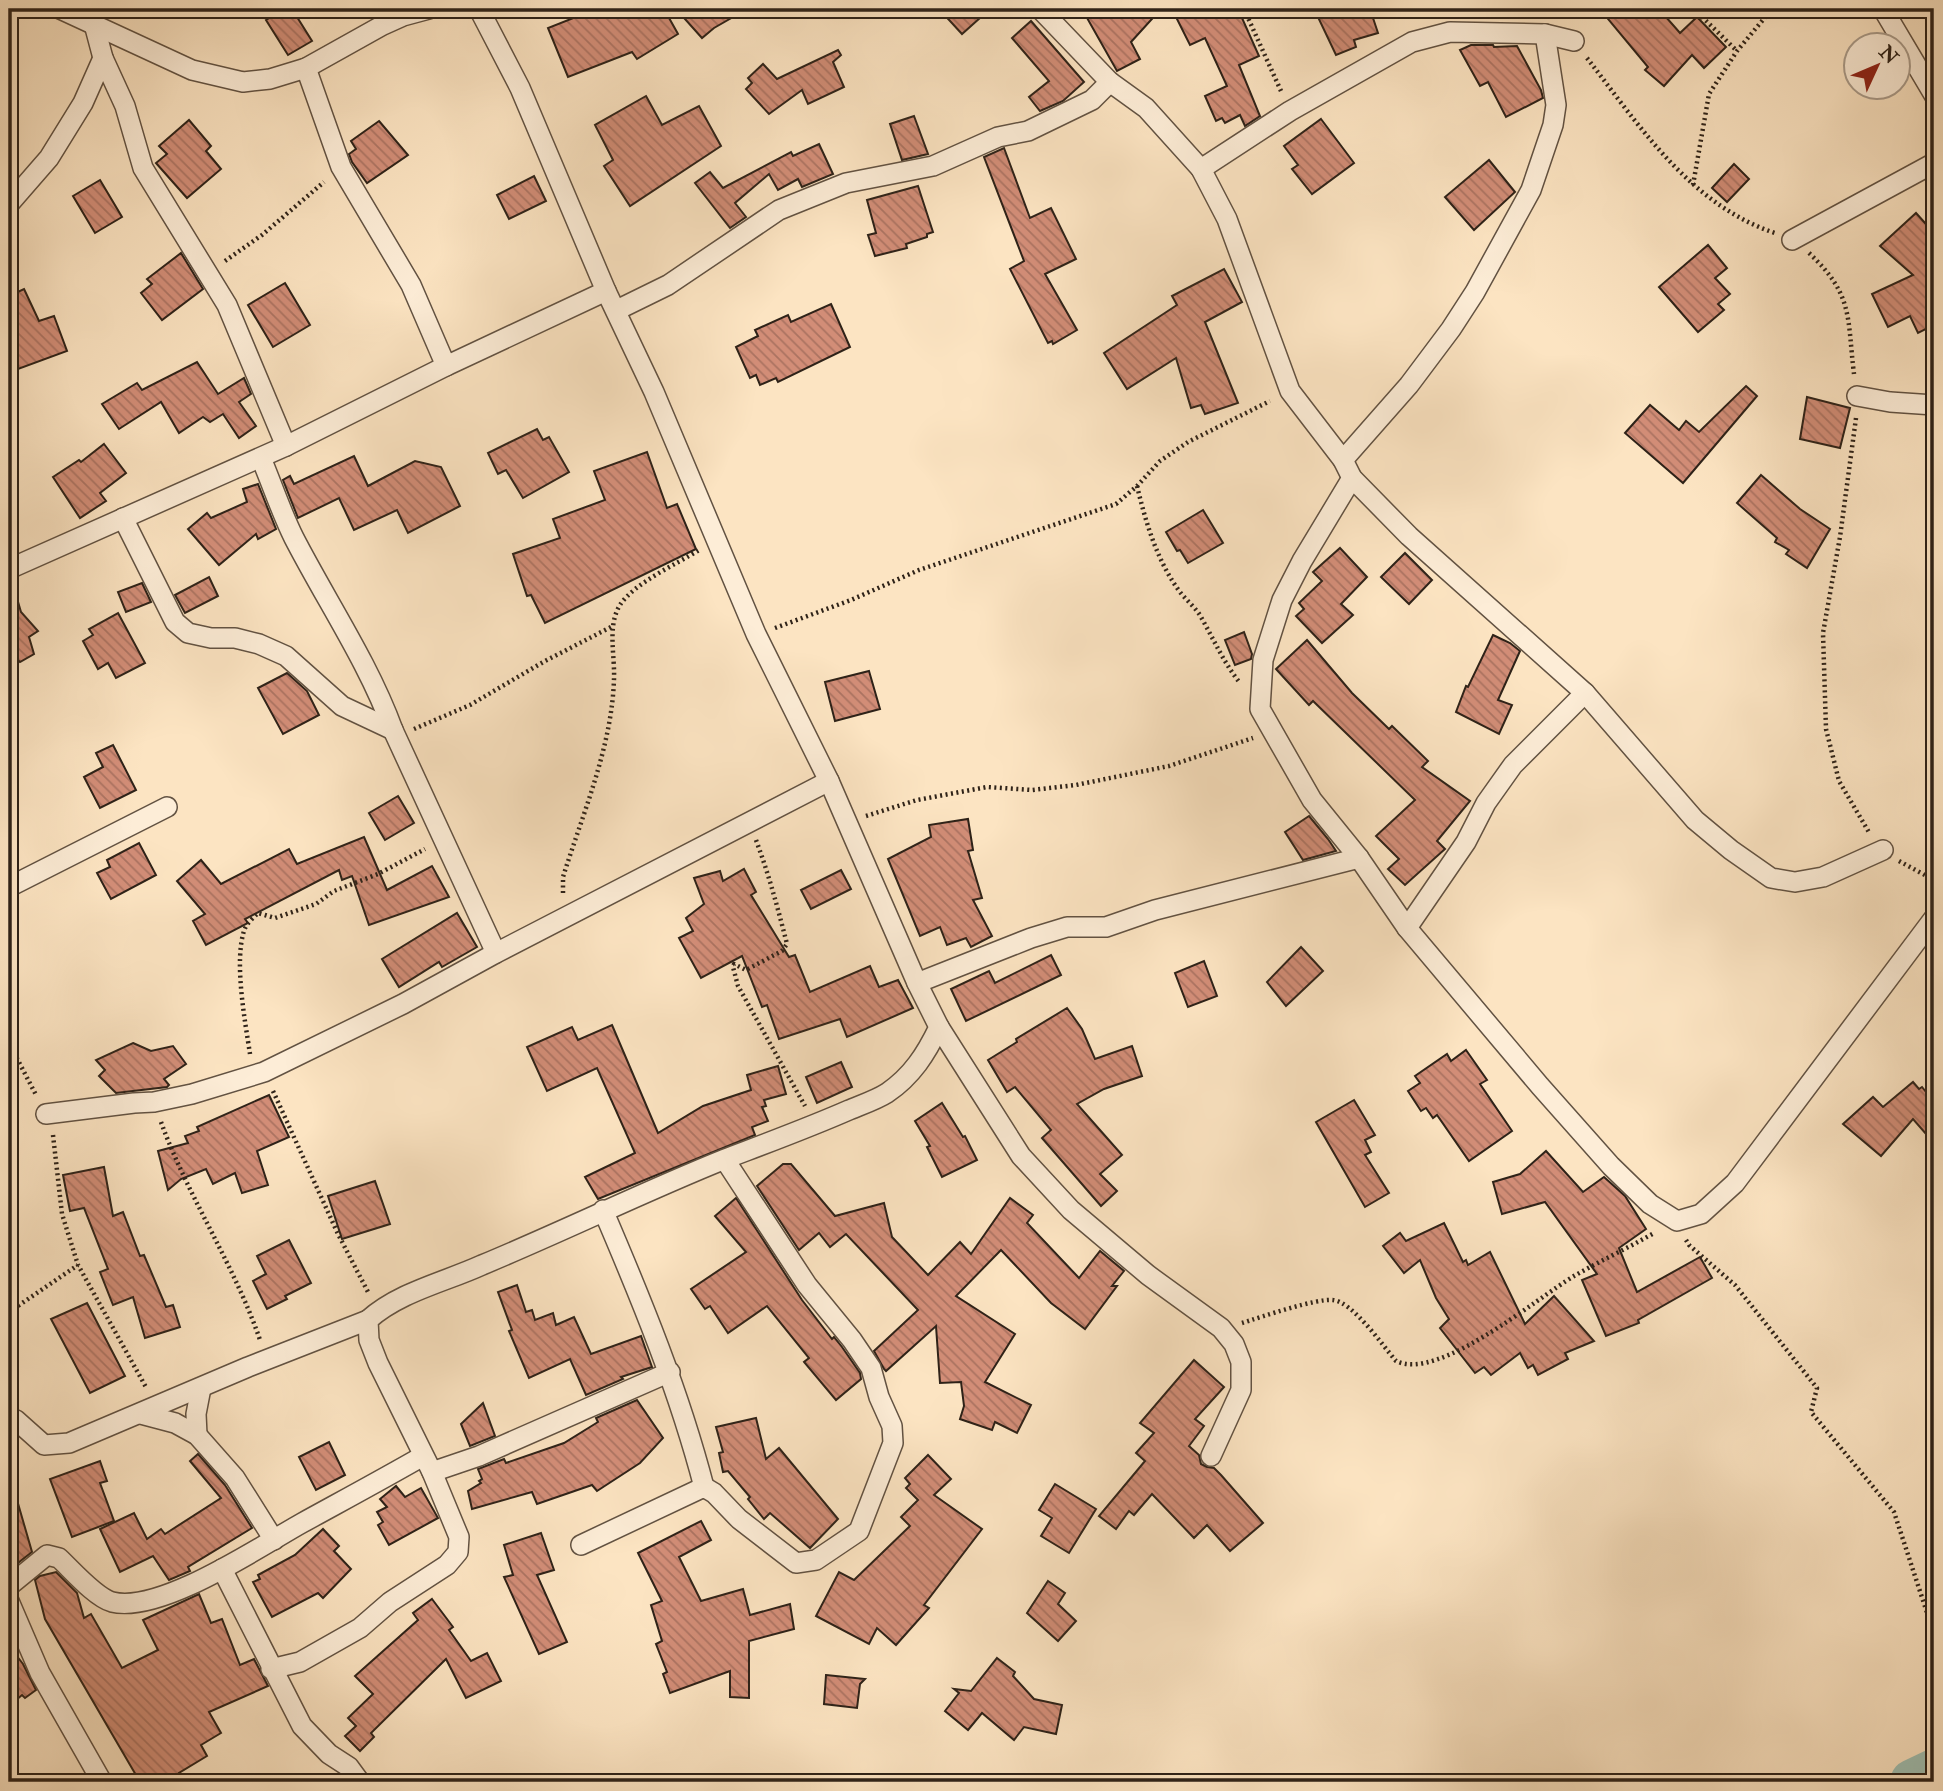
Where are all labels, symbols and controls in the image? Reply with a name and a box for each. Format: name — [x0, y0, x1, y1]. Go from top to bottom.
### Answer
north arrow — [1842, 32, 1912, 102]
text: N — [1873, 40, 1904, 70]

